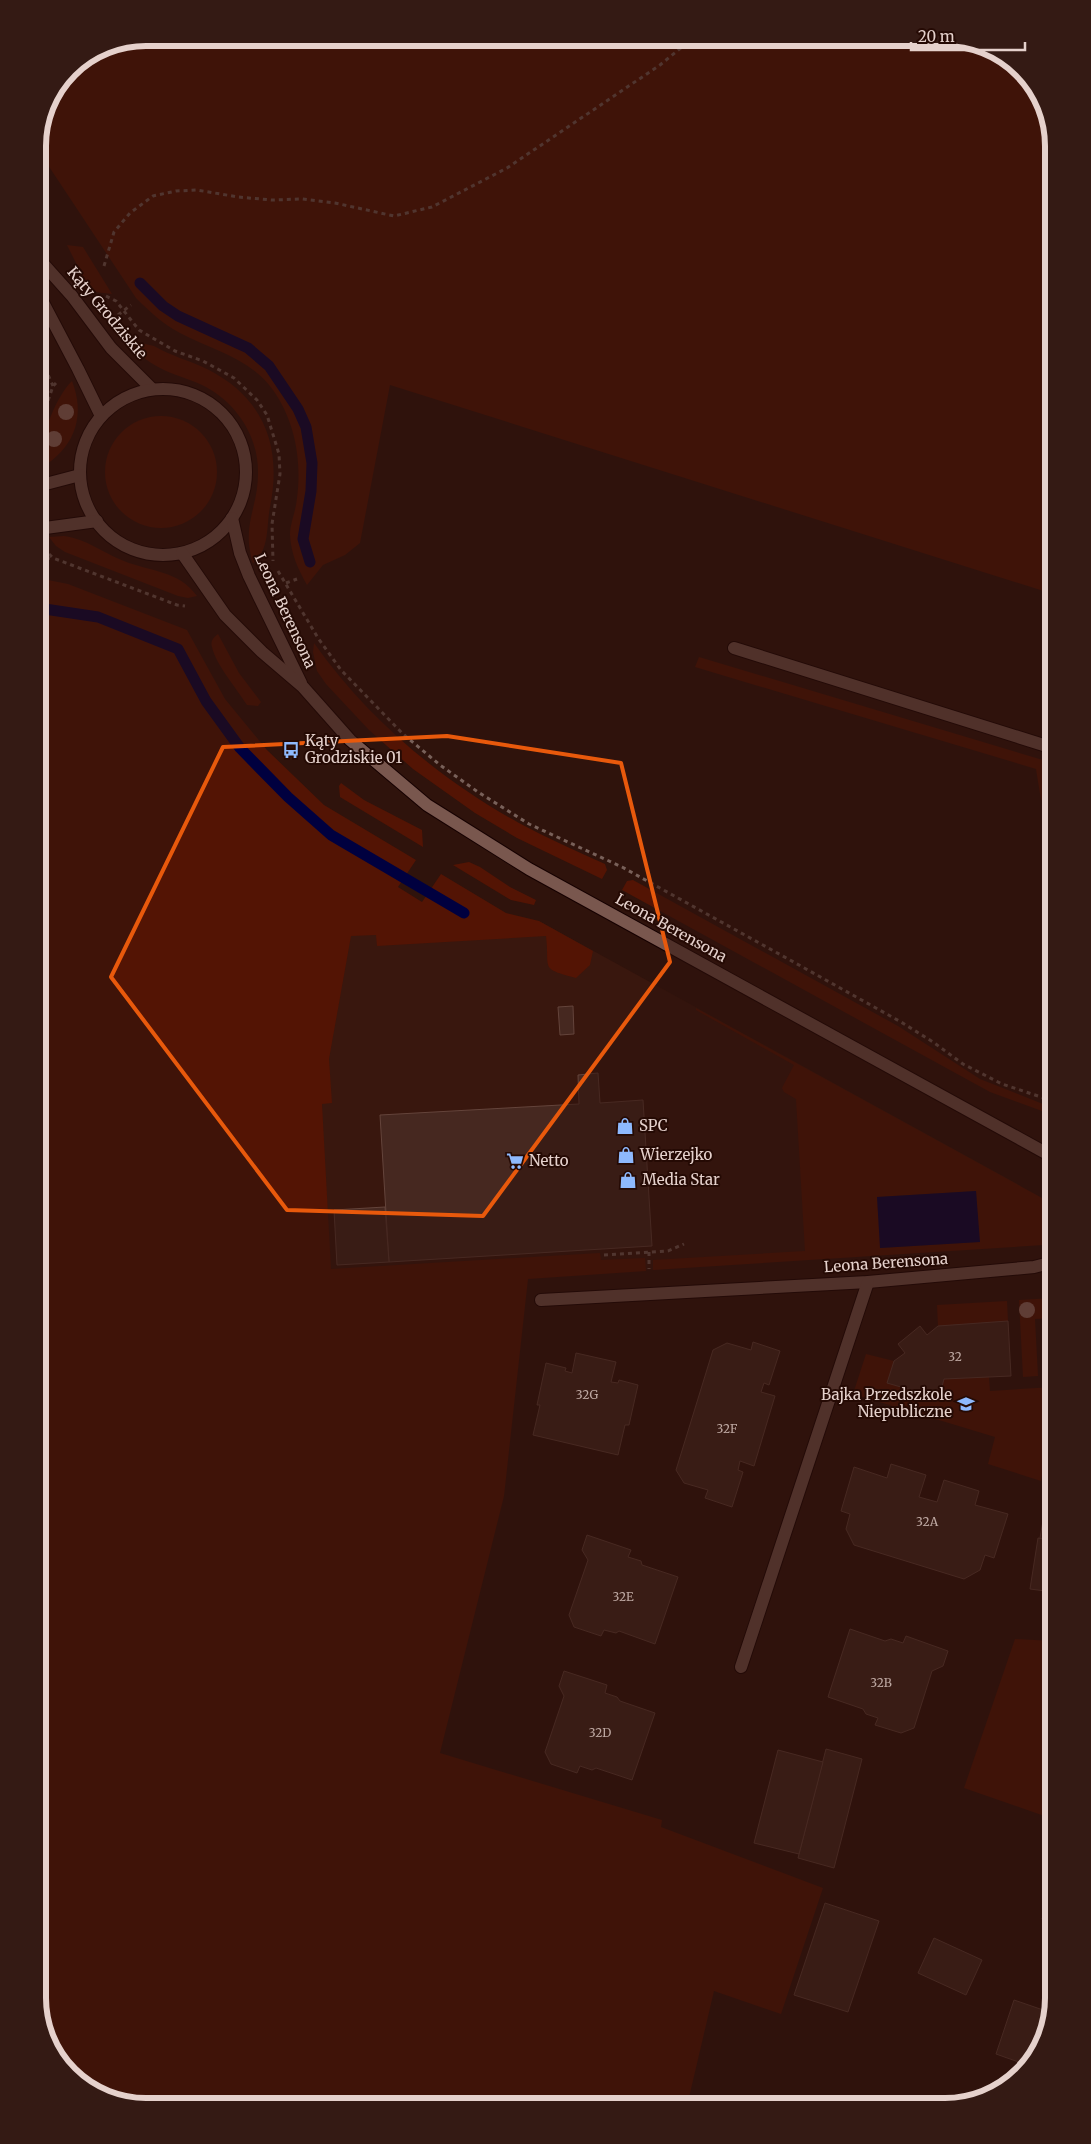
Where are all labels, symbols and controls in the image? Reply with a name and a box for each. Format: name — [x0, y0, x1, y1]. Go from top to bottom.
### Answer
scale bar — [911, 20, 1025, 52]
text: 20 m — [918, 27, 955, 46]
street label: Kąty Grodziskie — [63, 263, 152, 363]
street label: Leona Berensona — [251, 550, 320, 671]
place label: Kąty Grodziskie 01 — [305, 731, 402, 767]
bus stop icon: Kąty Grodziskie 01 — [281, 740, 301, 760]
street label: Leona Berensona — [612, 889, 730, 966]
shop icon: SPC — [615, 1116, 635, 1136]
place label: SPC — [639, 1116, 668, 1135]
shop icon: Wierzejko — [616, 1145, 636, 1165]
place label: Wierzejko — [639, 1145, 713, 1164]
supermarket icon: Netto — [505, 1151, 525, 1171]
place label: Netto — [529, 1151, 569, 1170]
shop icon: Media Star — [618, 1170, 638, 1190]
place label: Media Star — [642, 1170, 720, 1189]
street label: Leona Berensona — [823, 1249, 949, 1276]
house number: 32 — [948, 1349, 962, 1364]
place label: Bajka Przedszkole Niepubliczne — [821, 1385, 952, 1421]
house number: 32G — [576, 1387, 598, 1402]
school or university icon: Bajka Przedszkole Niepubliczne — [956, 1394, 976, 1414]
house number: 32F — [717, 1421, 738, 1436]
house number: 32A — [916, 1514, 939, 1529]
house number: 32E — [612, 1589, 634, 1604]
house number: 32B — [870, 1675, 892, 1690]
house number: 32D — [589, 1725, 611, 1740]

